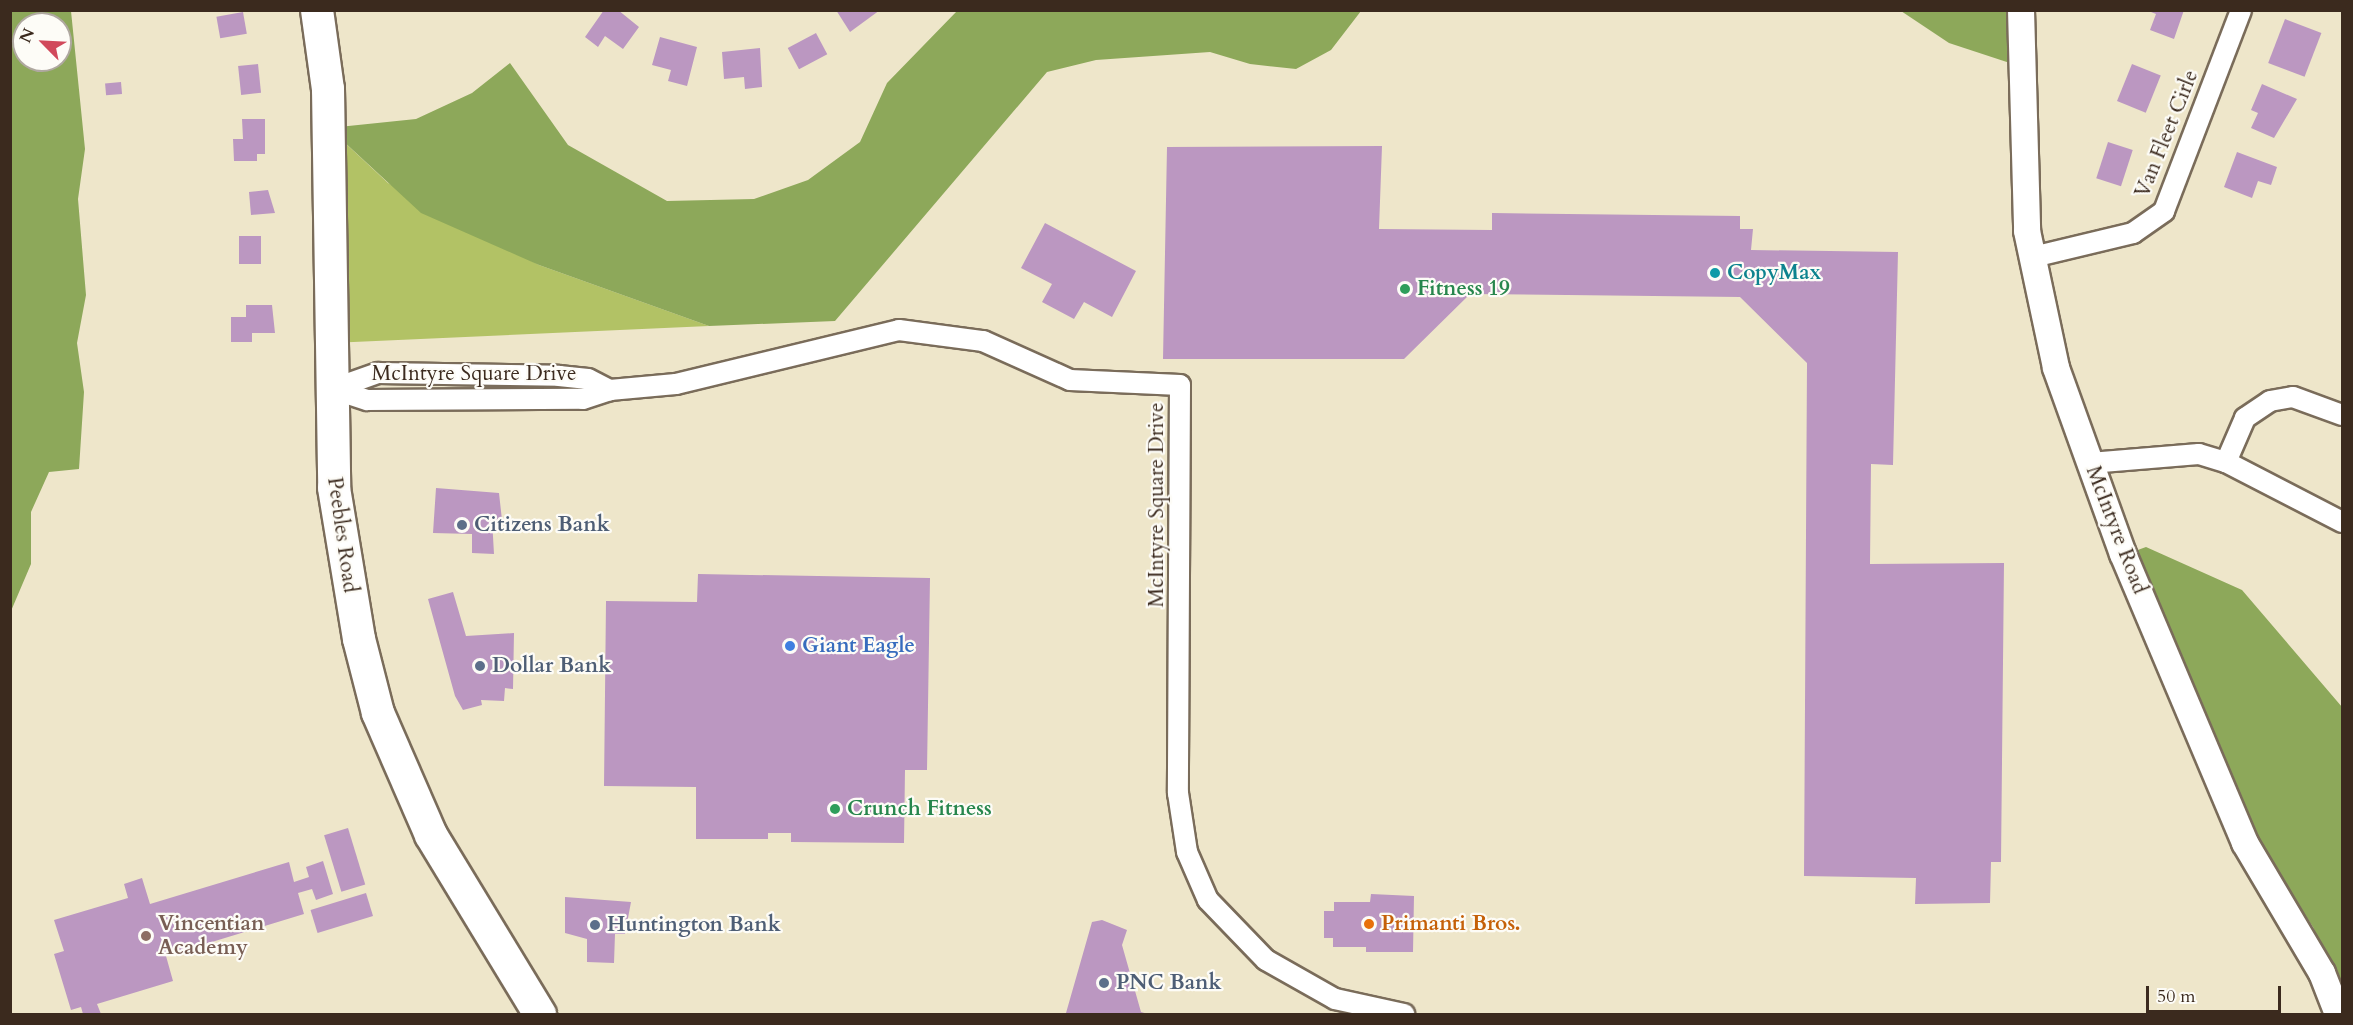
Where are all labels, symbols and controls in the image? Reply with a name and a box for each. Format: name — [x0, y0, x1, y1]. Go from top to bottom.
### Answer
north arrow — [12, 12, 72, 72]
text: N — [15, 25, 40, 46]
street label: Van Fleet Cirle — [2130, 67, 2204, 201]
place label: CopyMax — [1727, 260, 1821, 286]
marker: CopyMax — [1708, 266, 1722, 280]
place label: Fitness 19 — [1417, 276, 1510, 302]
marker: Fitness 19 — [1398, 282, 1412, 296]
street label: McIntyre Square Drive — [371, 361, 577, 387]
street label: McIntyre Square Drive — [1144, 402, 1170, 608]
street label: McIntyre Road — [2080, 462, 2152, 598]
street label: Peebles Road — [321, 476, 363, 594]
place label: Citizens Bank — [474, 512, 610, 538]
marker: Citizens Bank — [455, 518, 469, 532]
place label: Giant Eagle — [802, 633, 915, 659]
marker: Giant Eagle — [783, 639, 797, 653]
place label: Dollar Bank — [492, 653, 611, 679]
marker: Dollar Bank — [473, 659, 487, 673]
place label: Crunch Fitness — [847, 796, 992, 822]
marker: Crunch Fitness — [828, 802, 842, 816]
place label: Vincentian Academy — [158, 911, 264, 961]
place label: Primanti Bros. — [1381, 911, 1521, 937]
place label: Huntington Bank — [607, 912, 781, 938]
marker: Primanti Bros. — [1362, 917, 1376, 931]
marker: Huntington Bank — [588, 918, 602, 932]
marker: Vincentian Academy — [139, 929, 153, 943]
place label: PNC Bank — [1116, 970, 1222, 996]
scale bar — [2149, 974, 2284, 1012]
marker: PNC Bank — [1097, 976, 1111, 990]
text: 50 m — [2157, 984, 2196, 1009]

